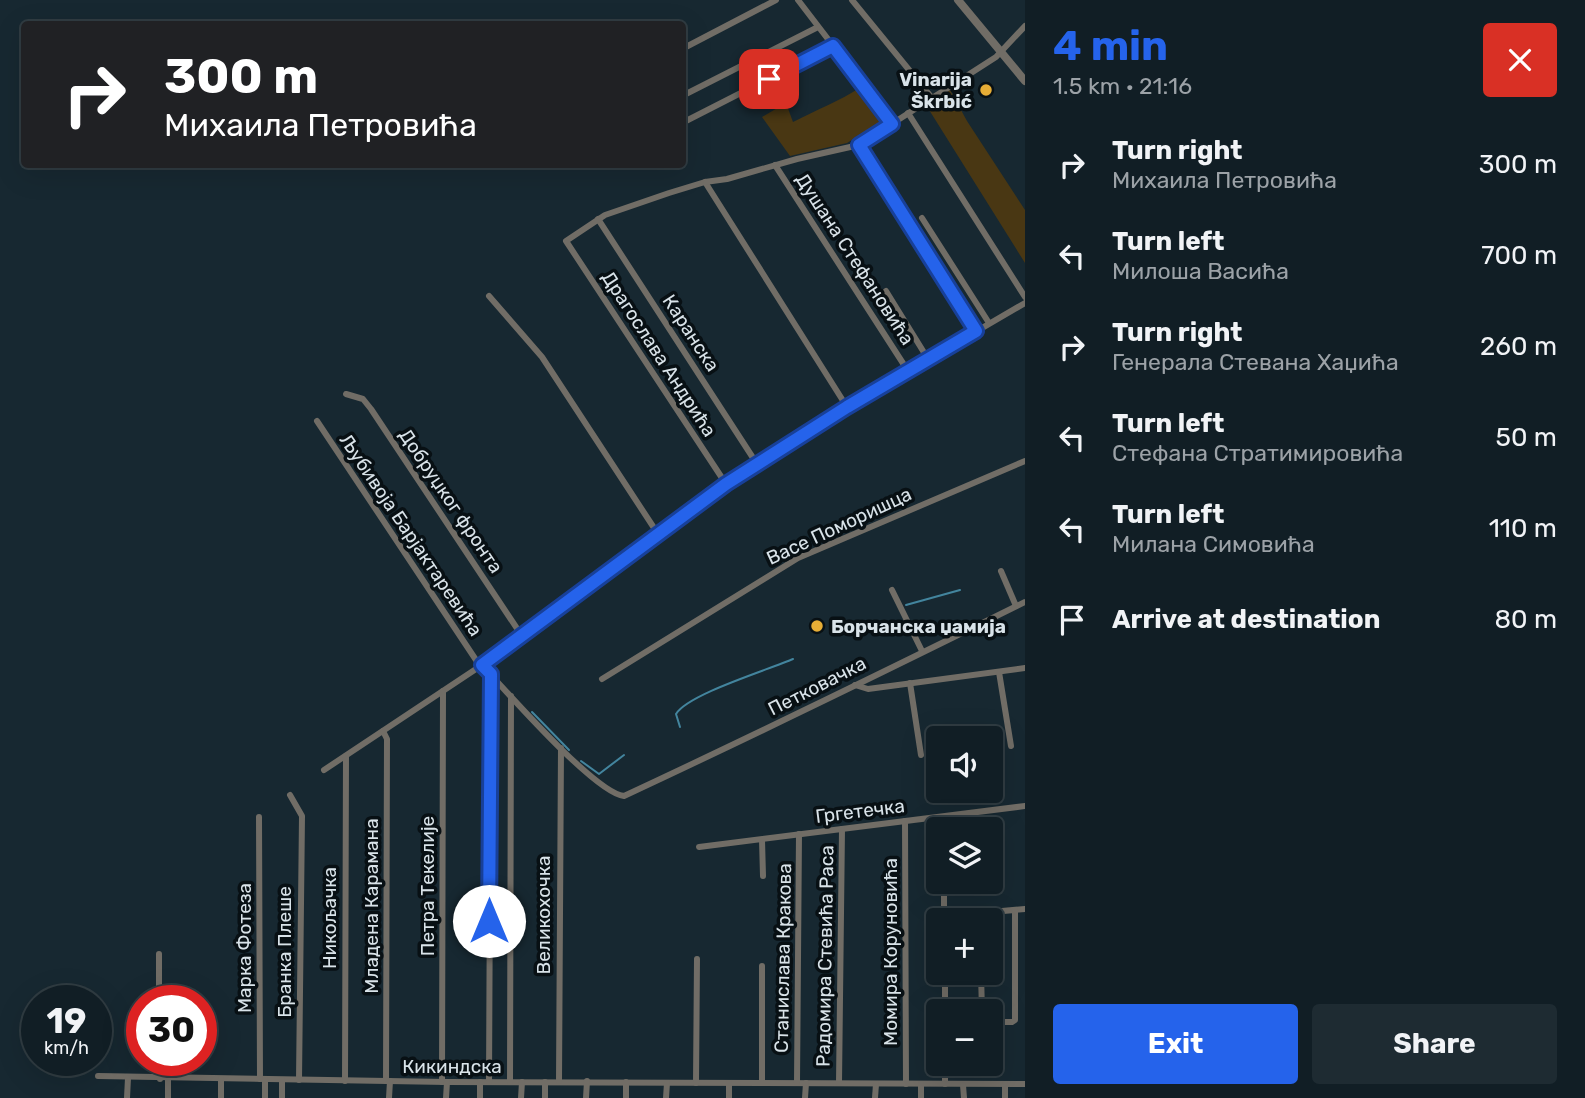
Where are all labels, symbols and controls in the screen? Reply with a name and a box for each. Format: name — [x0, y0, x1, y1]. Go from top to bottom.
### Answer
text: 4 min — [1053, 21, 1168, 71]
button: close — [1483, 23, 1557, 97]
text: 300 m — [164, 47, 318, 105]
icon: right — [49, 49, 140, 140]
pin — [739, 49, 799, 109]
icon: arrive — [750, 60, 788, 98]
place label: Vinarija Škrbić — [899, 68, 972, 113]
text: 1.5 km · 21:16 — [1053, 72, 1192, 100]
marker: Vinarija Škrbić — [978, 82, 994, 98]
text: Михаила Петровића — [164, 106, 477, 144]
text: Turn right — [1112, 135, 1242, 166]
icon: right — [1053, 146, 1091, 184]
text: 300 m — [1479, 149, 1557, 180]
text: Михаила Петровића — [1112, 166, 1337, 194]
street label: Душана Стефановића — [791, 169, 919, 349]
text: Turn left — [1112, 226, 1224, 257]
icon: left — [1053, 237, 1091, 275]
text: 700 m — [1481, 240, 1557, 271]
text: Милоша Васића — [1112, 257, 1289, 285]
street label: Драгослава Андрића — [597, 267, 721, 441]
street label: Каранска — [658, 290, 724, 376]
text: Turn right — [1112, 317, 1242, 348]
icon: right — [1053, 328, 1091, 366]
text: 260 m — [1480, 331, 1557, 362]
text: Генерала Стевана Хаџића — [1112, 348, 1399, 376]
text: Turn left — [1112, 408, 1224, 439]
icon: left — [1053, 419, 1091, 457]
text: 50 m — [1496, 422, 1557, 453]
street label: Добруџког фронта — [394, 424, 508, 578]
street label: Љубивоја Барјактаревића — [335, 429, 487, 641]
text: Стефана Стратимировића — [1112, 439, 1403, 467]
street label: Васе Поморишца — [763, 482, 915, 570]
text: Turn left — [1112, 499, 1224, 530]
icon: left — [1053, 510, 1091, 548]
text: 110 m — [1489, 513, 1557, 544]
text: Милана Симовића — [1112, 530, 1315, 558]
icon: arrive — [1053, 601, 1091, 639]
text: Arrive at destination — [1112, 604, 1380, 635]
text: 80 m — [1494, 604, 1557, 635]
place label: Борчанска џамија — [831, 615, 1006, 638]
marker: Борчанска џамија — [809, 618, 825, 634]
street label: Петковачка — [764, 652, 870, 720]
map controls — [926, 726, 1003, 1076]
button: sound — [926, 726, 1003, 803]
street label: Гргетечка — [814, 794, 906, 828]
street label: Петра Текелије — [416, 816, 439, 956]
button: layers — [926, 817, 1003, 894]
street label: Младена Карамана — [360, 818, 383, 994]
street label: Радомира Стевића Раса — [812, 845, 838, 1067]
street label: Великохочка — [532, 856, 555, 974]
street label: Момира Коруновића — [879, 858, 902, 1046]
street label: Станислава Кракова — [770, 863, 796, 1053]
street label: Никољачка — [318, 867, 341, 969]
street label: Марка Фотеза — [233, 883, 256, 1013]
position arrow — [452, 884, 526, 958]
street label: Бранка Плеше — [273, 886, 296, 1018]
button: + — [926, 908, 1003, 985]
speed limit sign: 30 — [126, 985, 217, 1076]
button: − — [926, 999, 1003, 1076]
text: 19 — [47, 1000, 86, 1042]
button: Exit — [1053, 1004, 1298, 1084]
button: Share — [1312, 1004, 1557, 1084]
text: km/h — [44, 1037, 89, 1059]
street label: Кикиндска — [402, 1055, 502, 1078]

